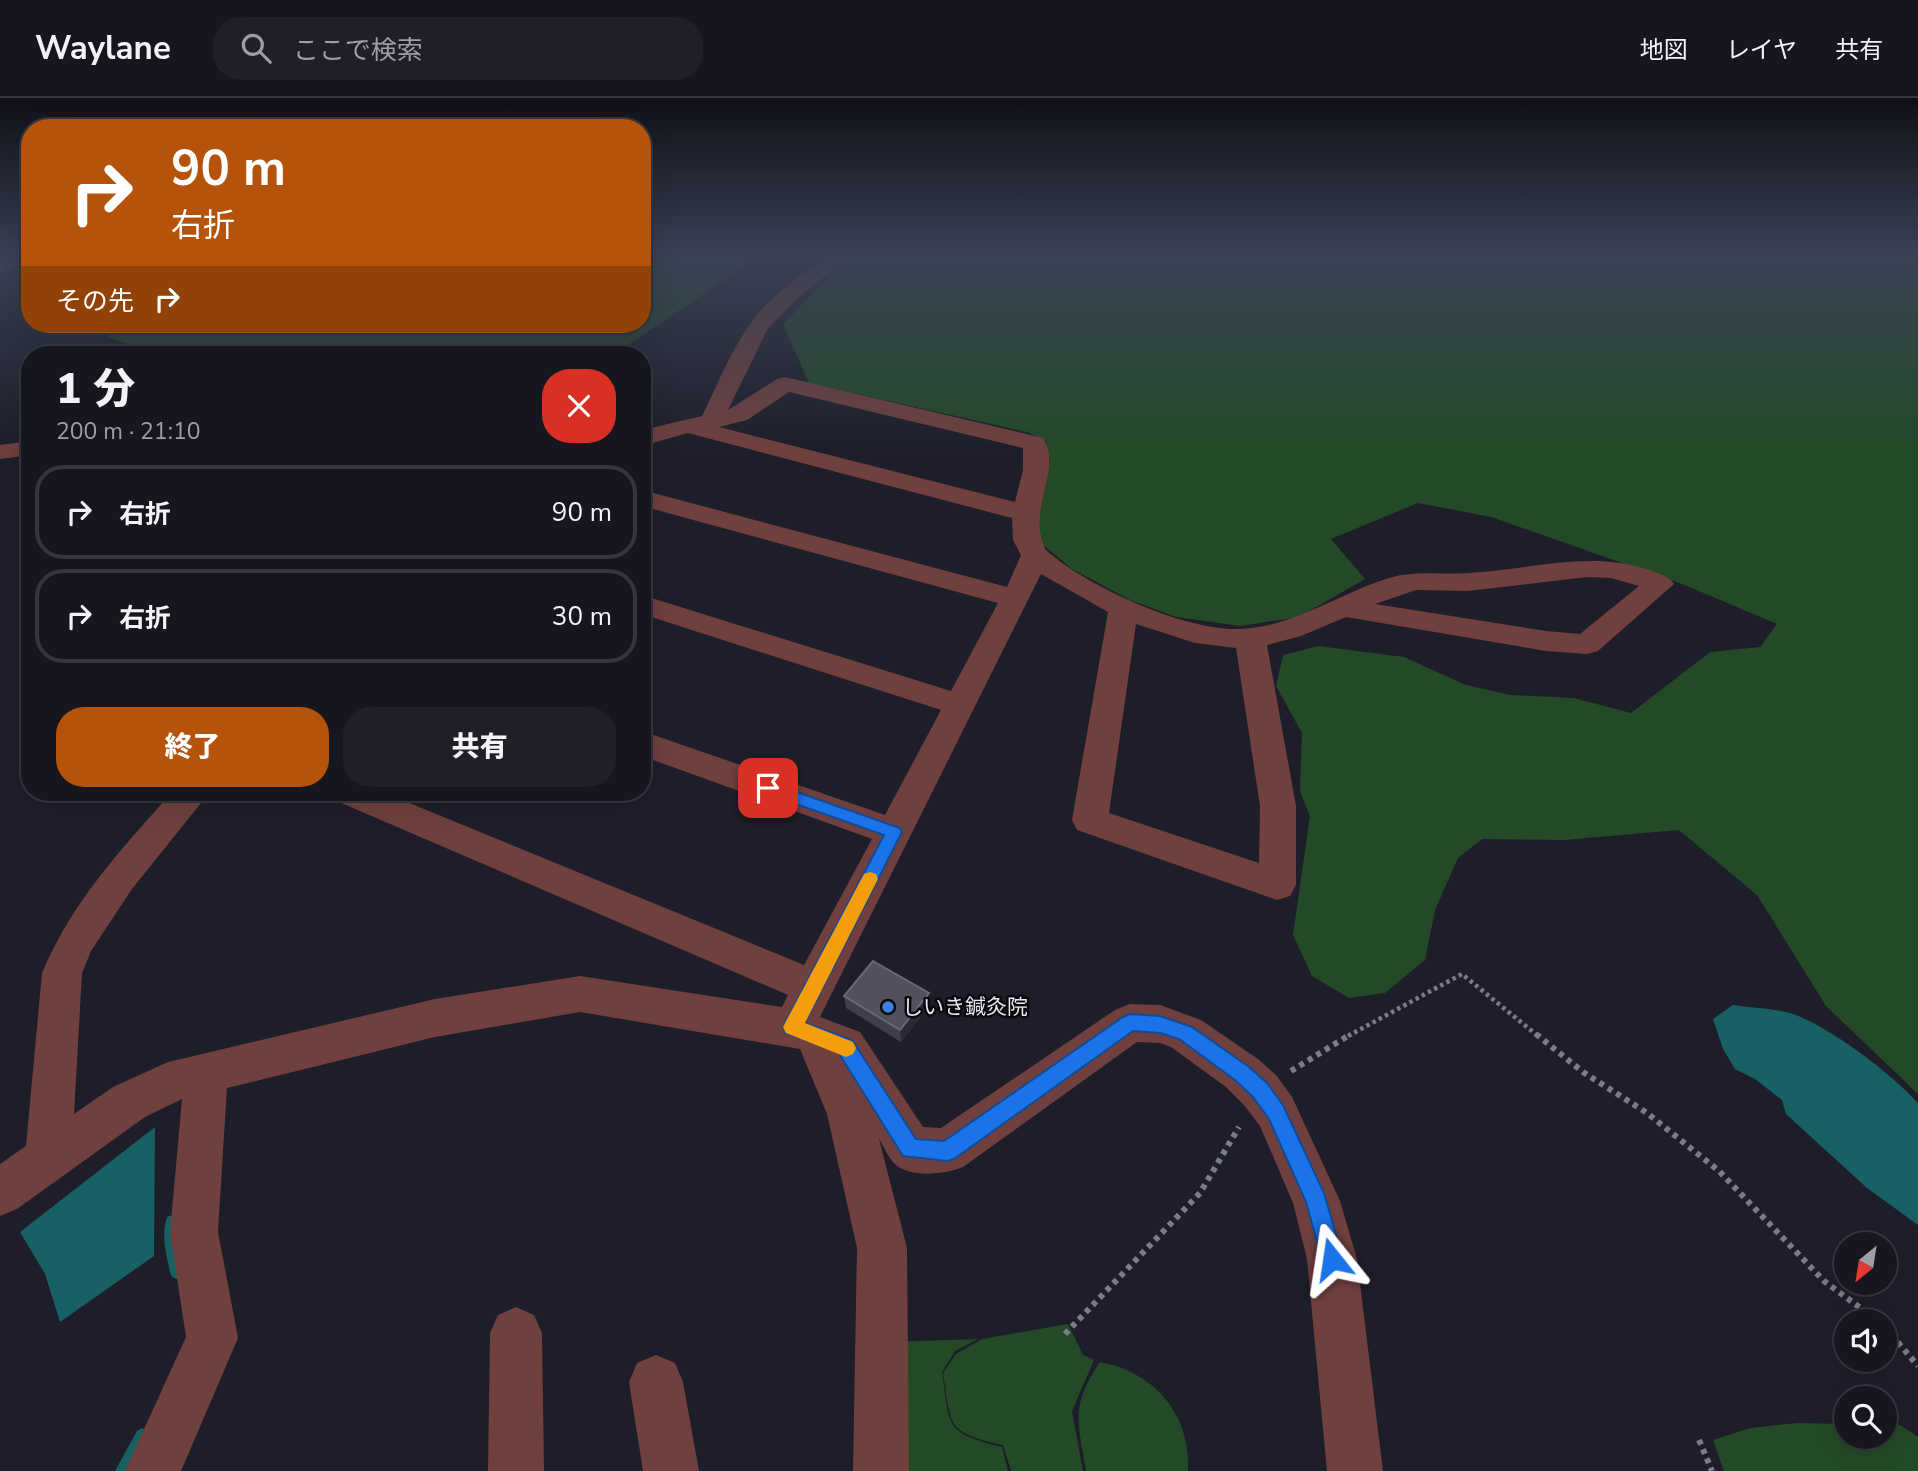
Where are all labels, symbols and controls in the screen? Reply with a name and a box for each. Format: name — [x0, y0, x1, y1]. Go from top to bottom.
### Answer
search box — [213, 17, 703, 80]
text: Waylane — [35, 26, 171, 71]
icon: search — [237, 29, 275, 67]
text: ここで検索 — [293, 33, 423, 68]
text: 地図 — [1640, 34, 1688, 66]
text: レイヤ — [1726, 34, 1797, 66]
text: 共有 — [1835, 34, 1883, 66]
text: 90 m — [171, 135, 286, 202]
icon: right — [56, 147, 147, 238]
text: 右折 — [171, 204, 235, 247]
icon: right — [148, 280, 186, 318]
text: その先 — [56, 284, 134, 319]
text: 1 分 — [56, 361, 135, 418]
button: close — [542, 369, 616, 443]
text: 200 m · 21:10 — [56, 416, 201, 447]
icon: right — [60, 493, 98, 531]
text: 90 m — [552, 495, 612, 530]
text: 右折 — [119, 497, 171, 532]
icon: right — [60, 597, 98, 635]
text: 30 m — [552, 599, 612, 634]
text: 右折 — [119, 601, 171, 636]
button: 終了 — [56, 707, 329, 787]
button: 共有 — [343, 707, 616, 787]
pin — [738, 758, 798, 818]
icon: arrive — [749, 769, 787, 807]
place label: しいき鍼灸院 — [902, 993, 1028, 1021]
marker: しいき鍼灸院 — [880, 999, 896, 1015]
position arrow — [1295, 1222, 1369, 1296]
north arrow — [1834, 1232, 1897, 1295]
map controls — [1834, 1232, 1897, 1449]
button: sound — [1834, 1309, 1897, 1372]
button: search — [1834, 1386, 1897, 1449]

